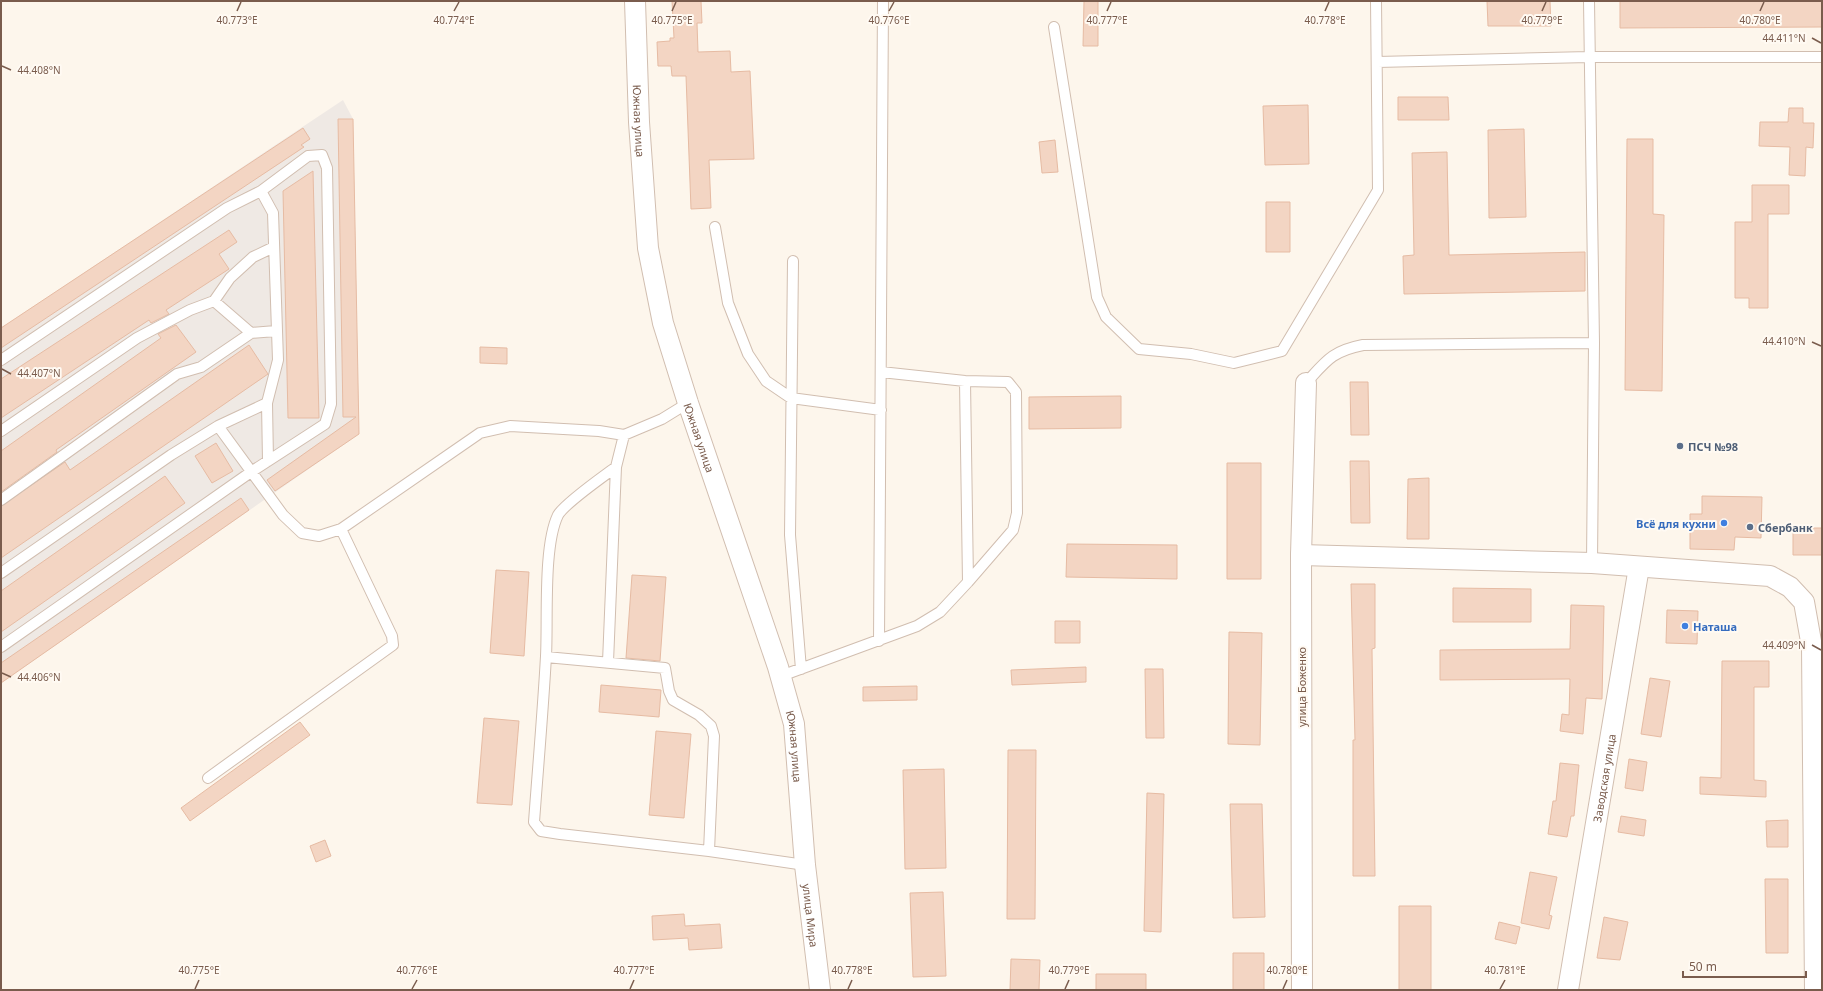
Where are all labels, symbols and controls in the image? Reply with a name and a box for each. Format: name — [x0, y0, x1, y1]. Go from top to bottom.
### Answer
text: 40.773°E — [216, 13, 258, 27]
text: 40.774°E — [433, 13, 475, 27]
text: 40.775°E — [651, 13, 693, 27]
text: 40.776°E — [868, 13, 910, 27]
text: 40.777°E — [1086, 13, 1128, 27]
text: 40.778°E — [1304, 13, 1346, 27]
text: 40.779°E — [1521, 13, 1563, 27]
text: 40.780°E — [1739, 13, 1781, 27]
text: 44.411°N — [1762, 31, 1806, 45]
text: 44.408°N — [17, 63, 61, 77]
street label: Южная улица — [630, 84, 649, 158]
text: 44.410°N — [1762, 334, 1806, 348]
text: 44.407°N — [17, 366, 61, 380]
street label: Южная улица — [681, 401, 719, 474]
place label: ПСЧ №98 — [1688, 439, 1738, 454]
marker: ПСЧ №98 — [1675, 441, 1685, 451]
place label: Всё для кухни — [1636, 516, 1716, 531]
marker: Всё для кухни — [1719, 518, 1729, 528]
place label: Сбербанк — [1758, 520, 1813, 535]
marker: Сбербанк — [1745, 522, 1755, 532]
place label: Наташа — [1693, 619, 1737, 634]
marker: Наташа — [1680, 621, 1690, 631]
text: 44.409°N — [1762, 638, 1806, 652]
street label: улица Боженко — [1294, 647, 1309, 727]
text: 44.406°N — [17, 670, 61, 684]
street label: Южная улица — [783, 708, 806, 783]
street label: Заводская улица — [1589, 733, 1618, 823]
street label: улица Мира — [800, 883, 822, 948]
scale bar — [1683, 953, 1806, 979]
text: 50 m — [1689, 958, 1717, 975]
text: 40.775°E — [178, 963, 220, 977]
text: 40.776°E — [396, 963, 438, 977]
text: 40.777°E — [613, 963, 655, 977]
text: 40.778°E — [831, 963, 873, 977]
text: 40.779°E — [1048, 963, 1090, 977]
text: 40.780°E — [1266, 963, 1308, 977]
text: 40.781°E — [1484, 963, 1526, 977]

